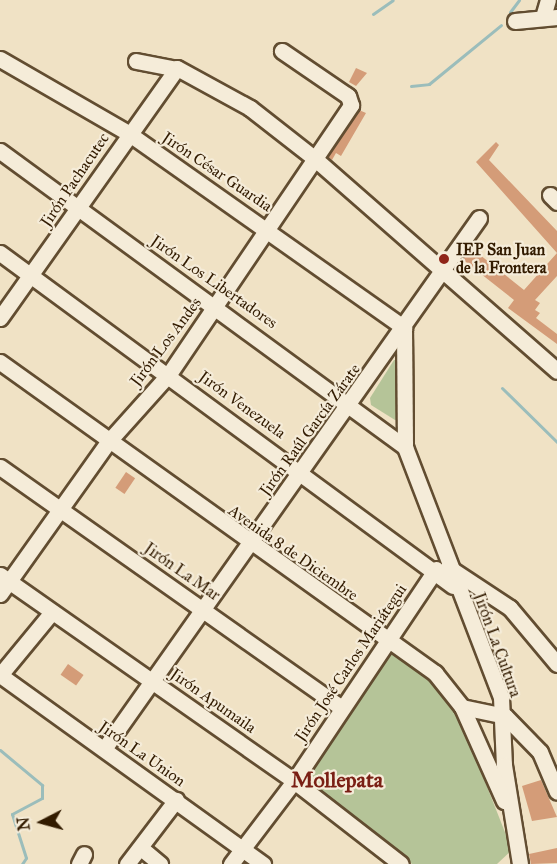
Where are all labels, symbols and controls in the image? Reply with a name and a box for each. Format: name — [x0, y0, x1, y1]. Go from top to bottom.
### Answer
street label: Jirón César Guardia — [158, 128, 276, 216]
street label: Jirón Pachacutec — [36, 129, 114, 231]
street label: Jirón Los Libertadores — [147, 231, 281, 333]
place label: IEP San Juan de la Frontera — [456, 240, 547, 278]
marker: IEP San Juan de la Frontera — [437, 252, 451, 266]
street label: Jirón Los Andes — [126, 294, 206, 390]
street label: Jirón Raúl García Zárate — [256, 360, 364, 500]
street label: Jirón Venezuela — [195, 367, 289, 443]
street label: Avenida 8 de Diciembre — [224, 501, 362, 605]
street label: Jirón La Mar — [140, 539, 224, 605]
street label: Jirón José Carlos Mariátegui — [291, 581, 411, 745]
street label: Jirón La Cultura — [469, 590, 525, 700]
street label: Jirón Apumaila — [167, 664, 259, 738]
street label: Jirón La Union — [95, 717, 189, 791]
district label: Mollepata — [291, 767, 383, 793]
north arrow — [12, 792, 72, 852]
text: N — [13, 816, 34, 832]

